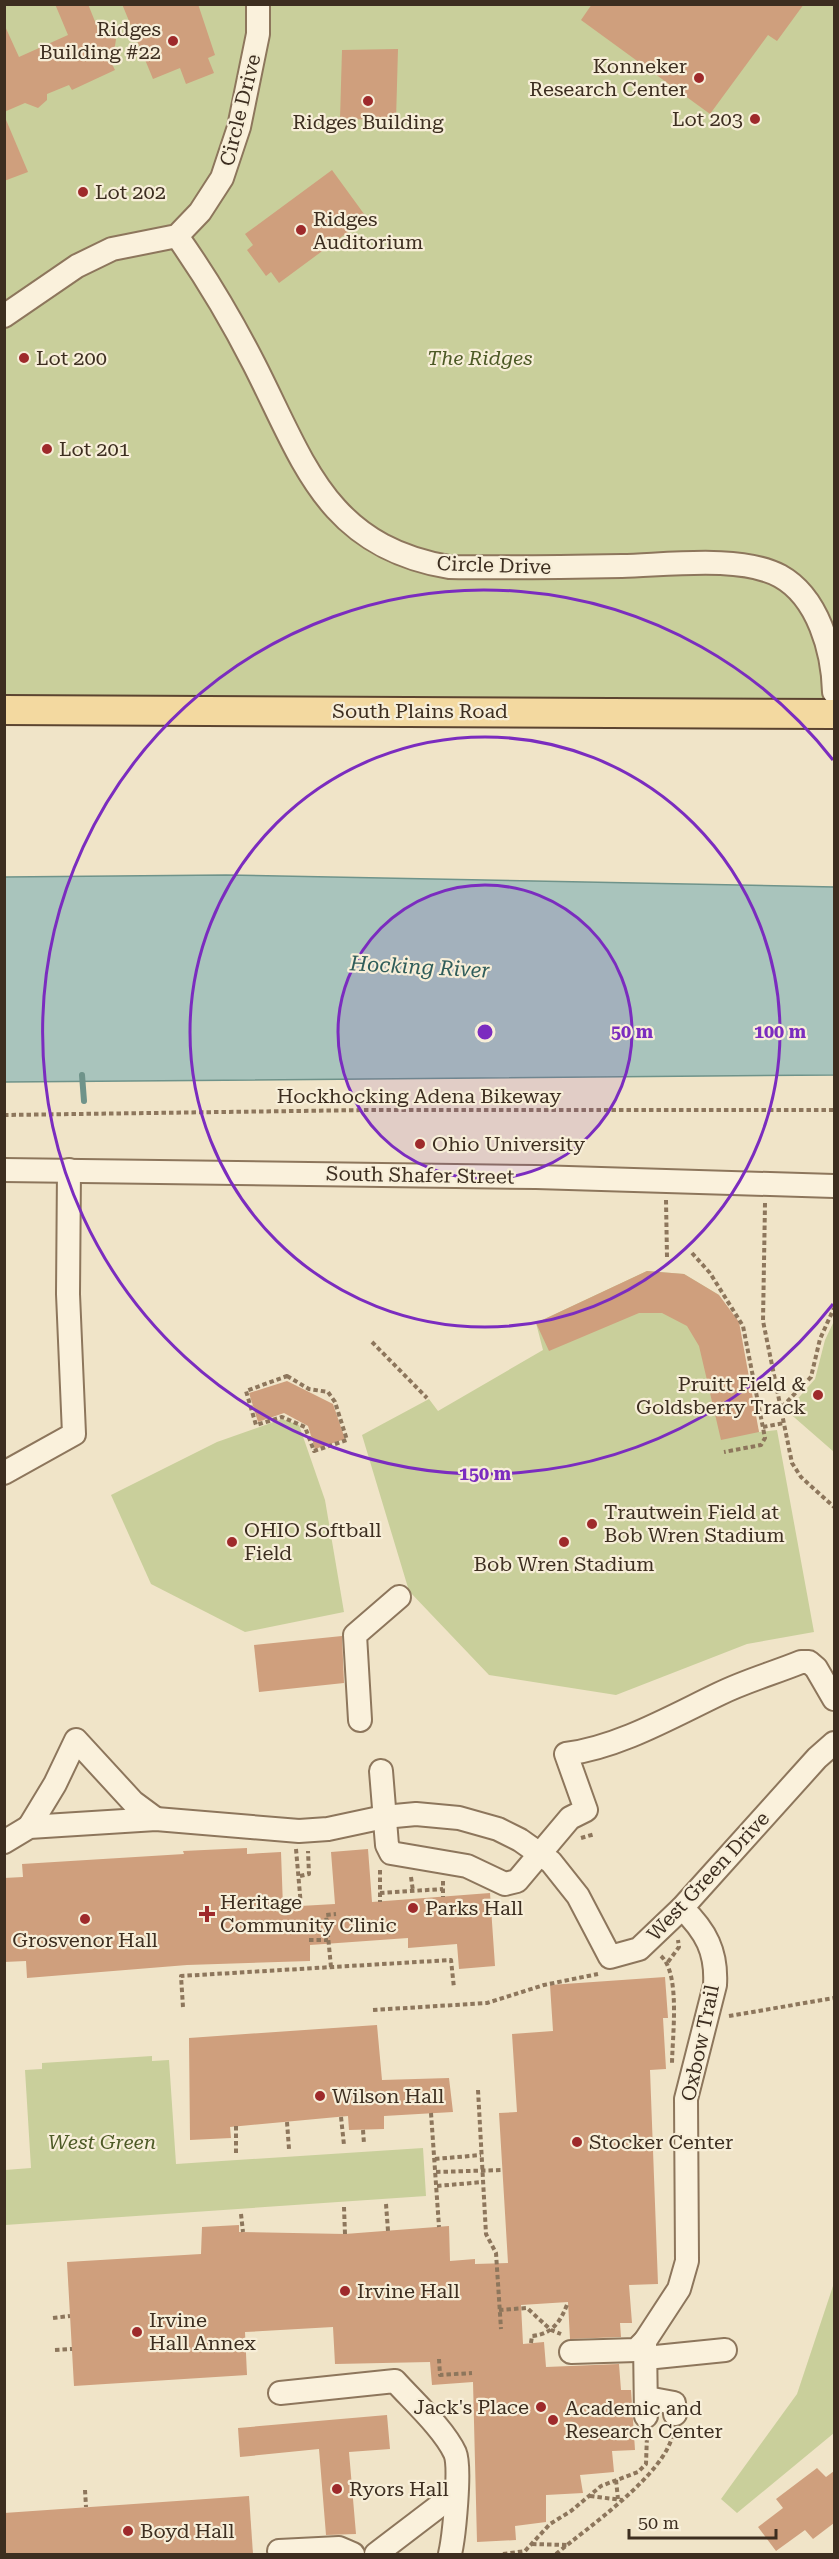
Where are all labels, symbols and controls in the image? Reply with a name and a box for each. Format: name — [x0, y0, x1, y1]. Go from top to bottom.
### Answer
place label: Ridges Building #22 — [39, 17, 161, 64]
marker: Ridges Building #22 — [166, 34, 180, 48]
street label: Circle Drive — [214, 52, 266, 168]
place label: Konneker Research Center — [529, 54, 687, 101]
marker: Konneker Research Center — [692, 71, 706, 85]
marker: Ridges Building — [361, 94, 375, 108]
place label: Lot 203 — [672, 107, 743, 131]
place label: Ridges Building — [292, 110, 444, 134]
marker: Lot 203 — [748, 112, 762, 126]
place label: Lot 202 — [95, 180, 166, 204]
marker: Lot 202 — [76, 185, 90, 199]
place label: Ridges Auditorium — [313, 207, 423, 254]
marker: Ridges Auditorium — [294, 223, 308, 237]
place label: Lot 200 — [36, 346, 107, 370]
park label: The Ridges — [427, 346, 533, 370]
marker: Lot 200 — [17, 351, 31, 365]
place label: Lot 201 — [59, 437, 130, 461]
marker: Lot 201 — [40, 442, 54, 456]
street label: Circle Drive — [436, 551, 552, 579]
street label: South Plains Road — [332, 699, 508, 723]
water label: Hocking River — [348, 951, 491, 983]
text: 50 m — [611, 1021, 654, 1042]
text: 100 m — [754, 1021, 807, 1042]
centre of rings — [475, 1022, 495, 1042]
street label: Hockhocking Adena Bikeway — [277, 1084, 561, 1108]
place label: Ohio University — [432, 1132, 585, 1156]
marker: Ohio University — [413, 1137, 427, 1151]
street label: South Shafer Street — [326, 1161, 515, 1189]
place label: Pruitt Field & Goldsberry Track — [636, 1372, 806, 1419]
marker: Pruitt Field & Goldsberry Track — [811, 1388, 825, 1402]
text: 150 m — [459, 1463, 512, 1484]
place label: Trautwein Field at Bob Wren Stadium — [604, 1500, 785, 1547]
marker: Trautwein Field at Bob Wren Stadium — [585, 1517, 599, 1531]
place label: OHIO Softball Field — [244, 1518, 381, 1565]
marker: OHIO Softball Field — [225, 1535, 239, 1549]
marker: Bob Wren Stadium — [557, 1535, 571, 1549]
place label: Bob Wren Stadium — [474, 1552, 654, 1576]
street label: West Green Drive — [642, 1806, 774, 1946]
place label: Heritage Community Clinic — [220, 1890, 397, 1937]
place label: Parks Hall — [425, 1896, 523, 1920]
marker: Parks Hall — [406, 1901, 420, 1915]
marker: Heritage Community Clinic — [198, 1905, 216, 1923]
marker: Grosvenor Hall — [78, 1912, 92, 1926]
place label: Grosvenor Hall — [12, 1928, 158, 1952]
street label: Oxbow Trail — [676, 1983, 724, 2103]
place label: Wilson Hall — [332, 2084, 444, 2108]
marker: Wilson Hall — [313, 2089, 327, 2103]
park label: West Green — [48, 2130, 156, 2154]
place label: Stocker Center — [589, 2130, 733, 2154]
marker: Stocker Center — [570, 2135, 584, 2149]
place label: Irvine Hall — [357, 2279, 460, 2303]
marker: Irvine Hall — [338, 2284, 352, 2298]
place label: Irvine Hall Annex — [149, 2308, 256, 2355]
marker: Irvine Hall Annex — [130, 2325, 144, 2339]
place label: Jack's Place — [414, 2395, 529, 2419]
place label: Academic and Research Center — [565, 2396, 723, 2443]
marker: Jack's Place — [534, 2400, 548, 2414]
marker: Academic and Research Center — [546, 2413, 560, 2427]
place label: Ryors Hall — [349, 2477, 449, 2501]
marker: Ryors Hall — [330, 2482, 344, 2496]
scale bar — [629, 2502, 776, 2540]
text: 50 m — [638, 2512, 679, 2533]
place label: Boyd Hall — [140, 2519, 234, 2543]
marker: Boyd Hall — [121, 2524, 135, 2538]

